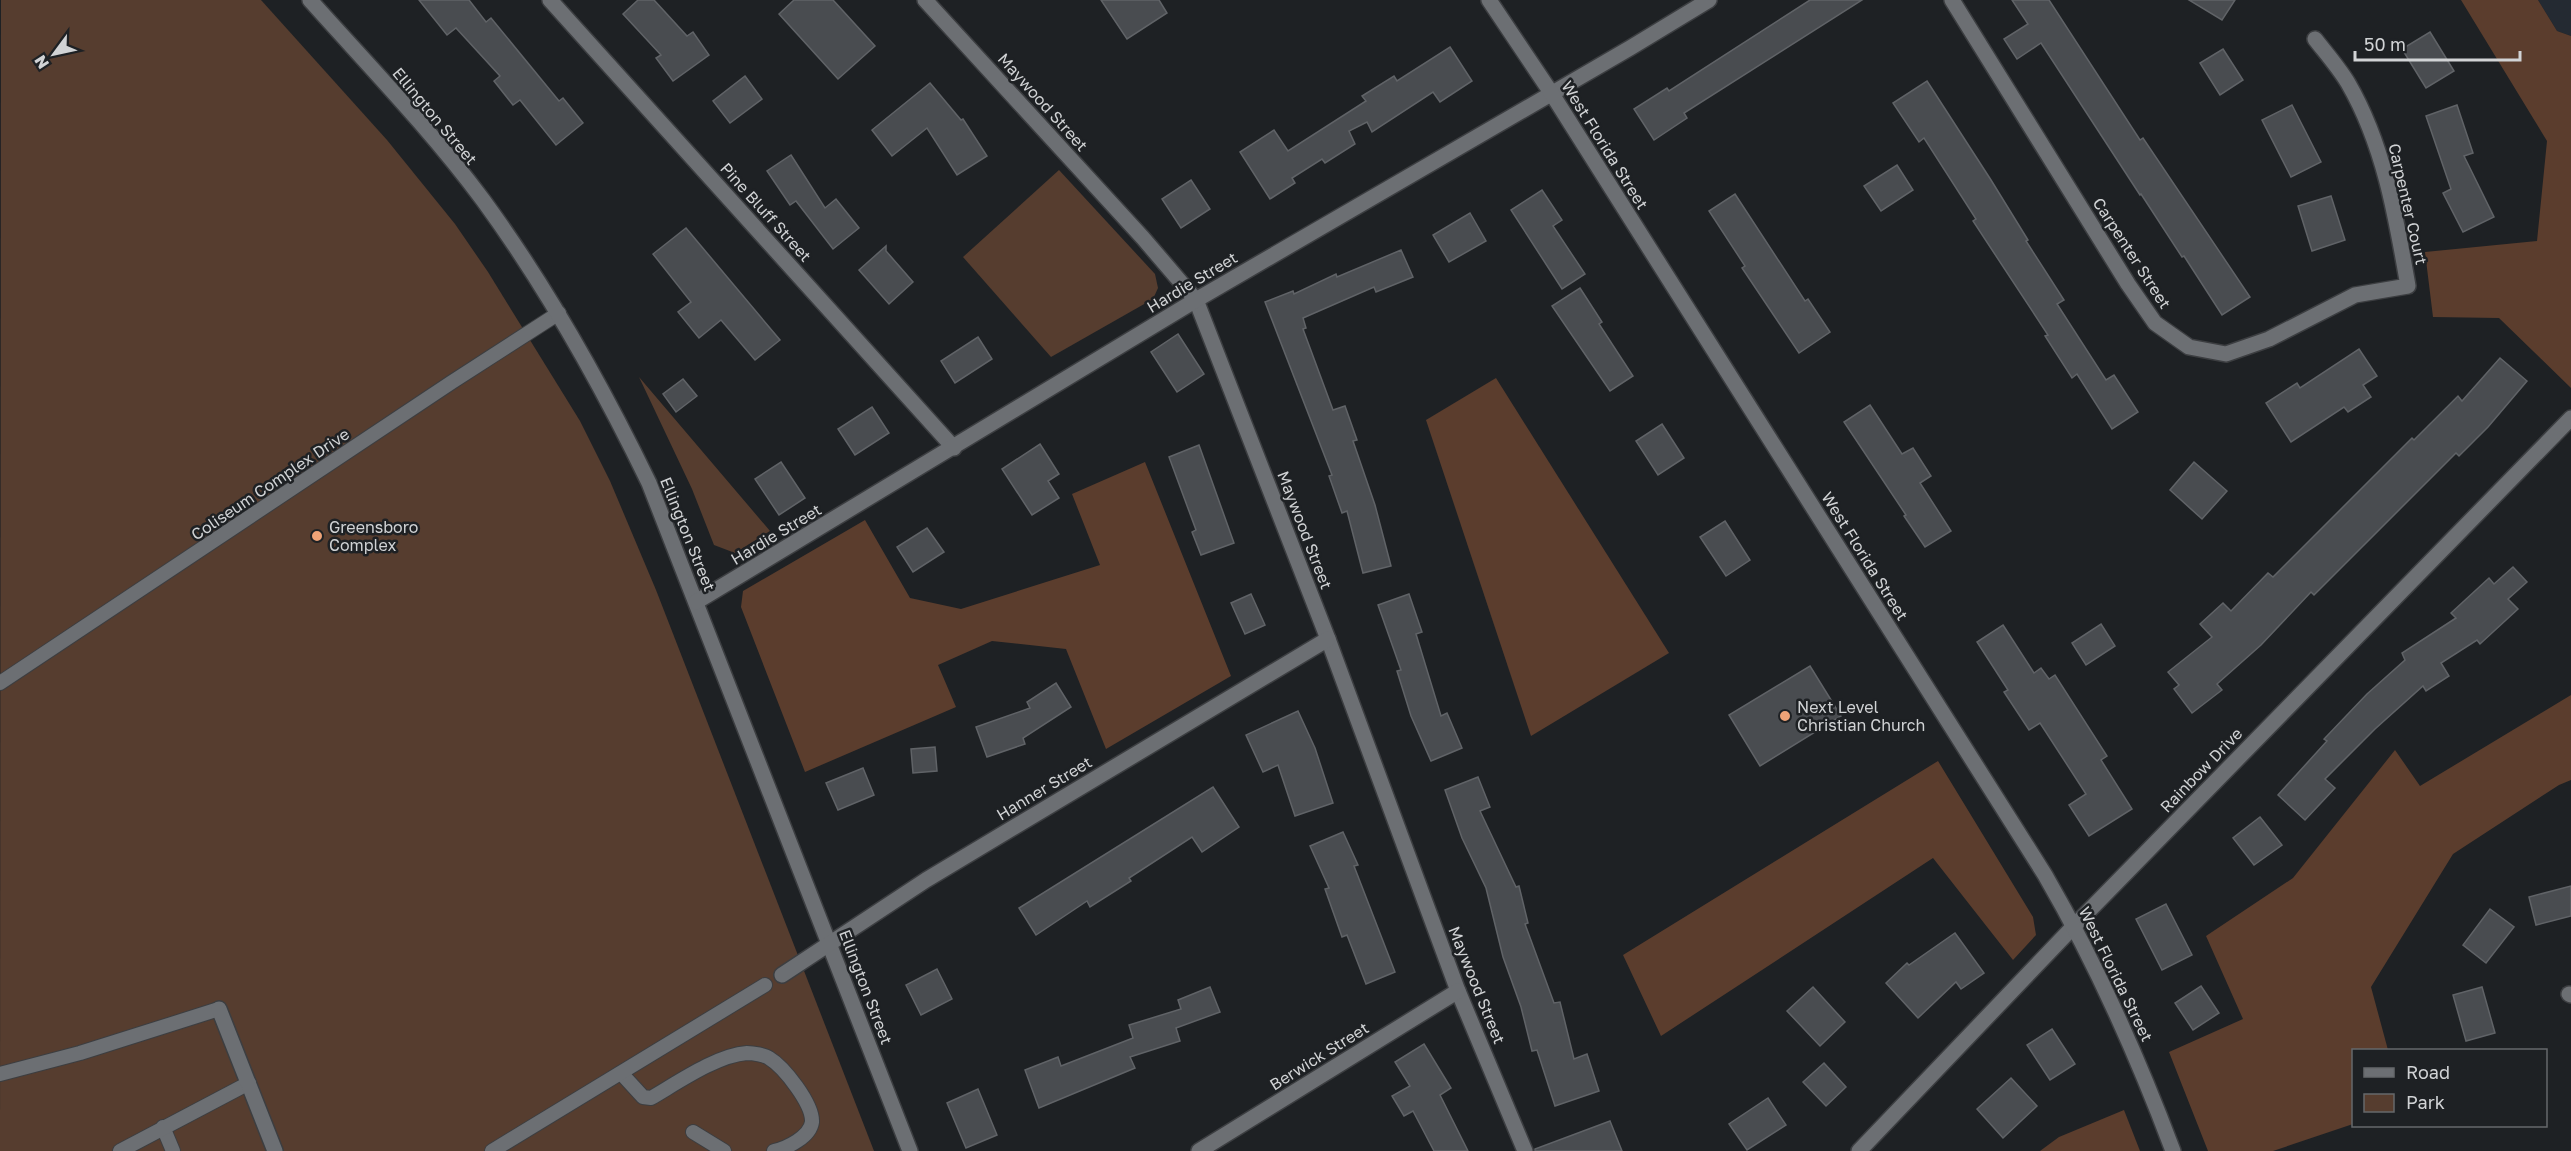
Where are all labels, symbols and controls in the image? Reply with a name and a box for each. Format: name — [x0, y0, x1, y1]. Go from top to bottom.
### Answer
north arrow — [24, 24, 84, 84]
scale bar — [2355, 24, 2520, 62]
text: 50 m — [2364, 33, 2406, 55]
street label: Maywood Street — [994, 49, 1092, 155]
text: N — [30, 52, 53, 73]
street label: Ellington Street — [388, 63, 482, 169]
street label: West Florida Street — [1557, 77, 1653, 213]
street label: Carpenter Court — [2384, 141, 2432, 267]
street label: Pine Bluff Street — [716, 158, 816, 266]
street label: Carpenter Street — [2089, 194, 2175, 312]
street label: Hardie Street — [1143, 247, 1241, 317]
street label: Coliseum Complex Drive — [187, 424, 353, 544]
street label: Maywood Street — [1273, 468, 1337, 592]
street label: Ellington Street — [656, 474, 720, 594]
street label: West Florida Street — [1817, 488, 1913, 624]
street label: Hardie Street — [727, 499, 825, 569]
place label: Greensboro Complex — [329, 517, 418, 555]
marker: Greensboro Complex — [310, 529, 324, 543]
place label: Next Level Christian Church — [1797, 697, 1925, 735]
marker: Next Level Christian Church — [1778, 709, 1792, 723]
street label: Rainbow Drive — [2156, 724, 2246, 816]
street label: Hanner Street — [993, 752, 1095, 824]
street label: West Florida Street — [2075, 903, 2157, 1045]
street label: Maywood Street — [1444, 923, 1510, 1047]
street label: Ellington Street — [835, 927, 897, 1047]
street label: Berwick Street — [1266, 1018, 1372, 1094]
legend — [2352, 1049, 2547, 1127]
text: Road — [2406, 1061, 2450, 1083]
text: Park — [2406, 1091, 2445, 1113]

